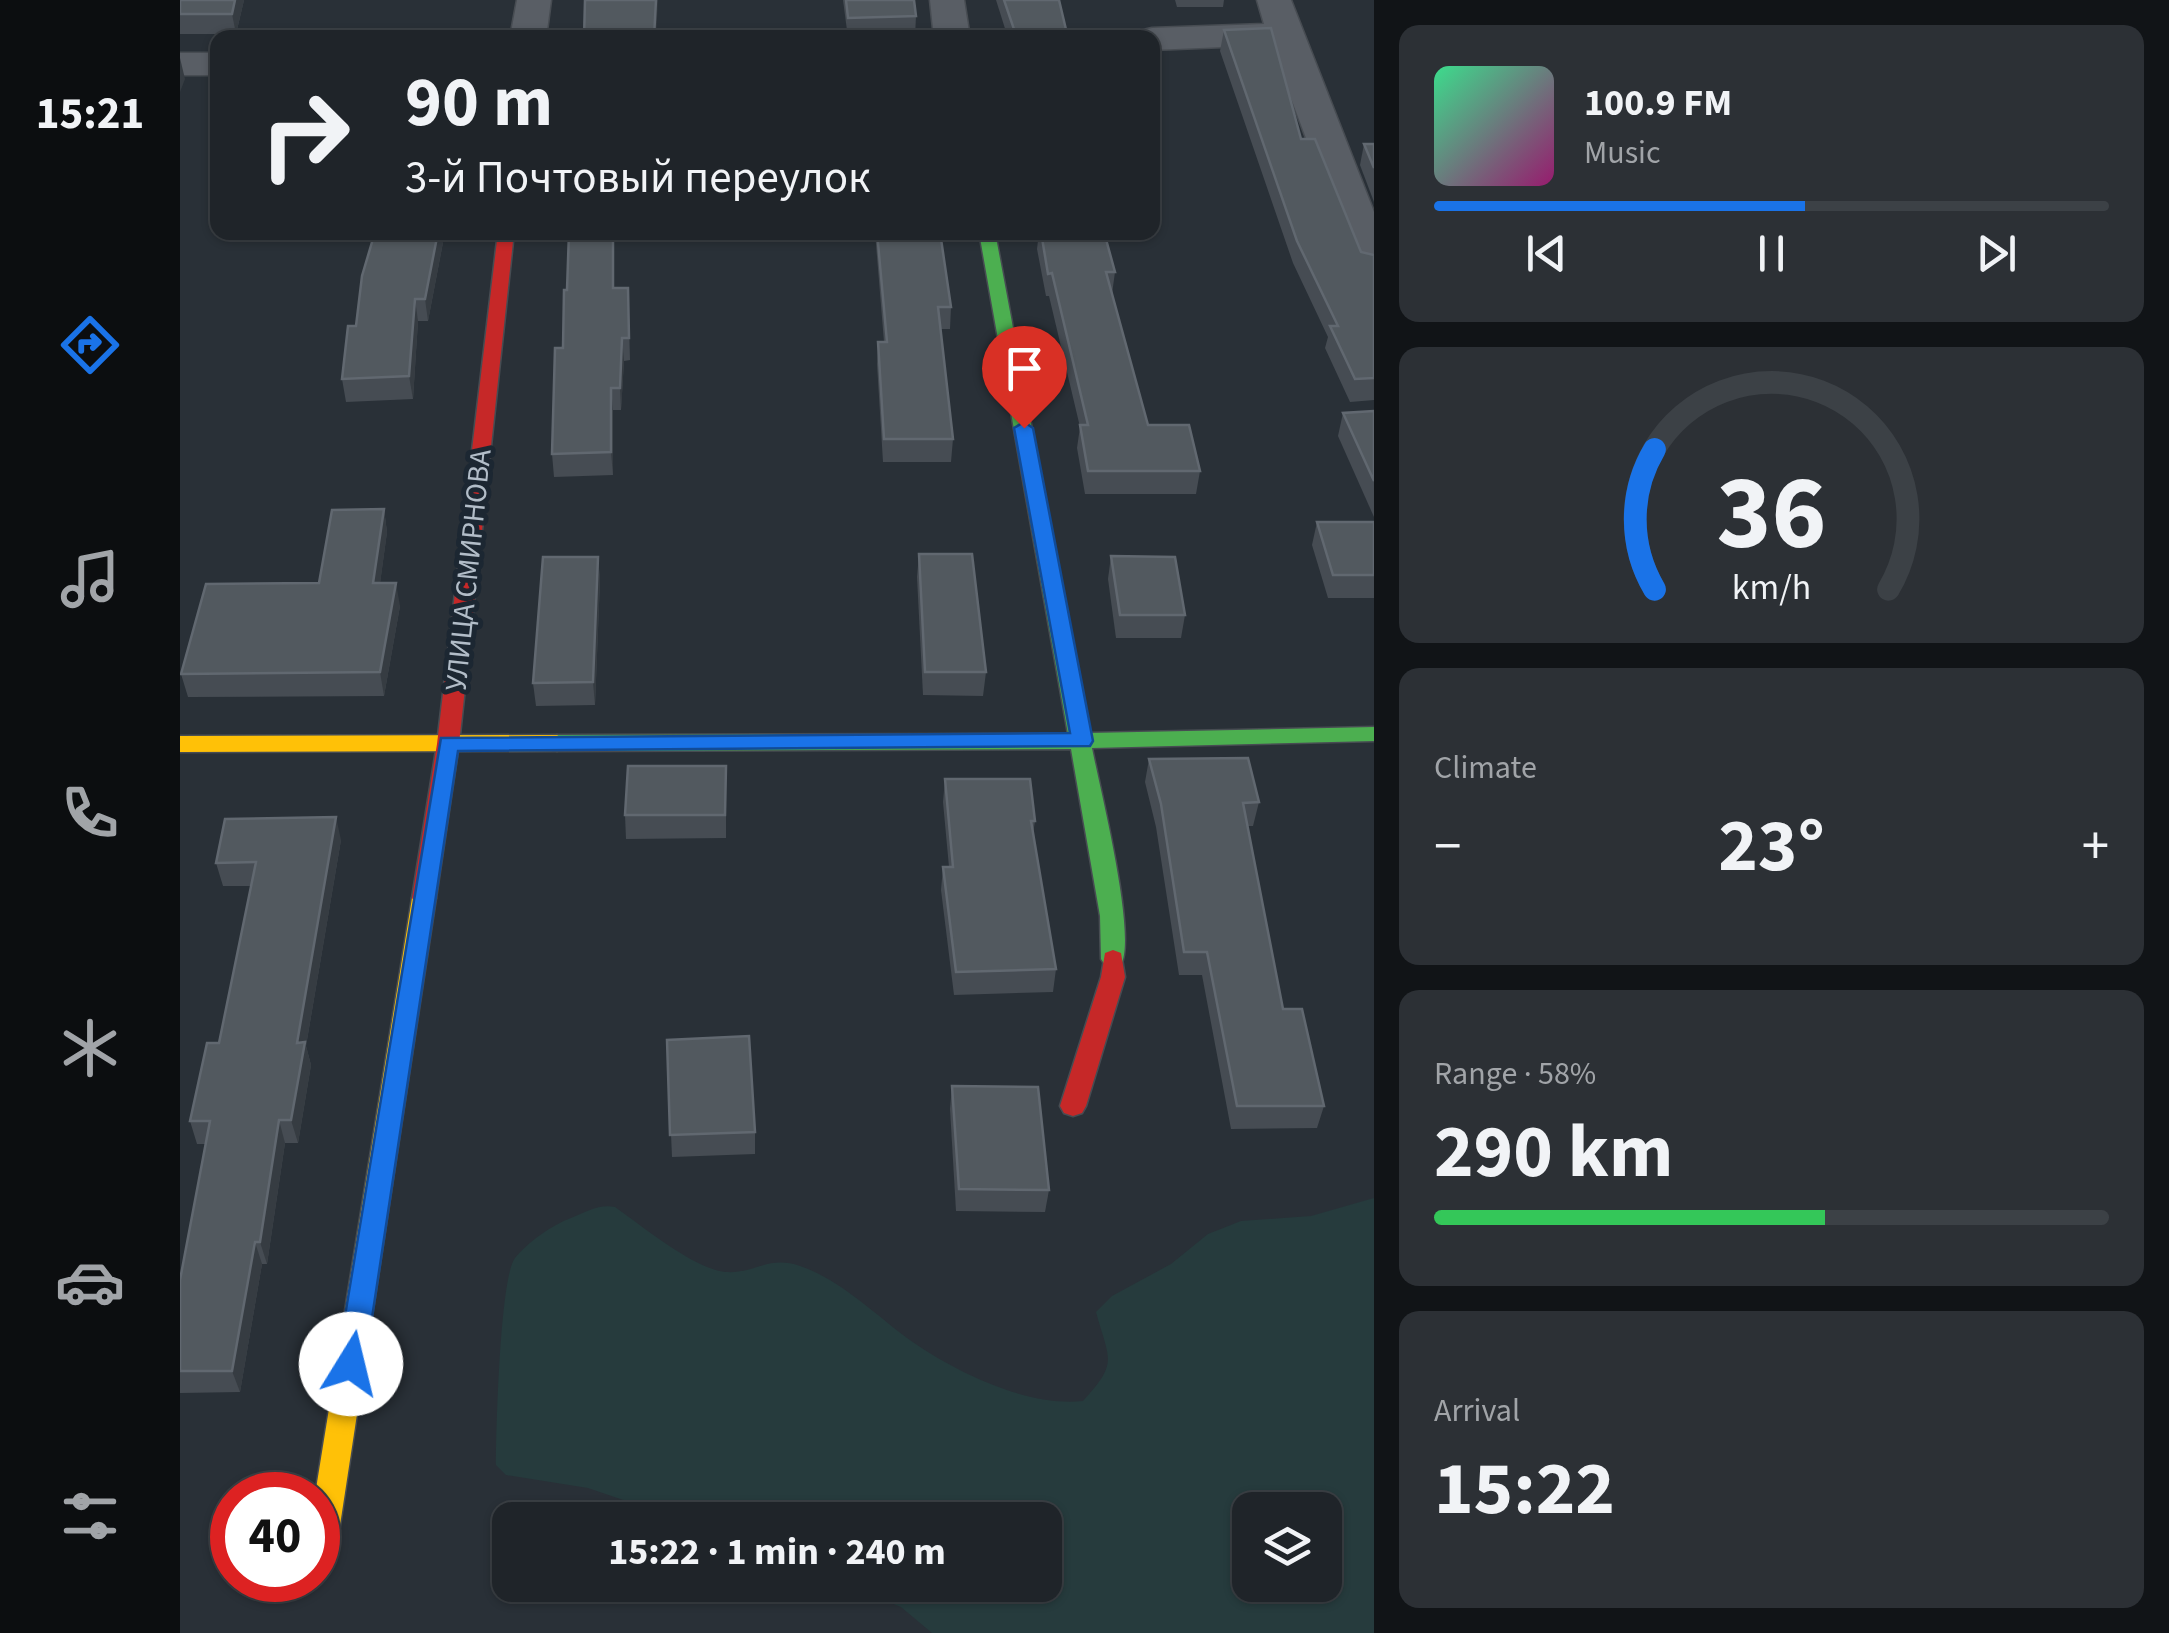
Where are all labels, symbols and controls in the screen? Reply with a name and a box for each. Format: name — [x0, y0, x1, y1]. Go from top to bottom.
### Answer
text: 90 m — [405, 53, 553, 153]
icon: right — [240, 70, 370, 200]
text: 100.9 FM — [1584, 76, 1732, 130]
text: 15:21 — [36, 82, 144, 146]
text: Music — [1584, 130, 1661, 176]
text: 3-й Почтовый переулок — [405, 146, 870, 210]
icon: previous — [1519, 226, 1574, 281]
icon: pause — [1744, 226, 1799, 281]
icon: next — [1969, 226, 2024, 281]
icon: directions — [55, 310, 125, 380]
pin — [982, 326, 1067, 429]
icon: arrive — [997, 341, 1052, 396]
text: 36 — [1717, 441, 1826, 589]
street label: УЛИЦА СМИРНОВА — [434, 446, 503, 693]
icon: music — [55, 544, 125, 614]
text: km/h — [1732, 562, 1811, 613]
text: Climate — [1434, 745, 1537, 791]
icon: phone — [55, 778, 125, 848]
text: 23° — [1718, 793, 1825, 900]
text: − — [1434, 808, 1461, 886]
text: + — [2082, 808, 2109, 886]
icon: climate — [55, 1013, 125, 1083]
text: Range · 58% — [1434, 1051, 1596, 1097]
text: 290 km — [1434, 1099, 1673, 1206]
icon: car — [55, 1247, 125, 1317]
position arrow — [299, 1312, 403, 1416]
text: Arrival — [1434, 1388, 1520, 1434]
text: 15:22 — [1434, 1436, 1615, 1543]
speed limit sign: 40 — [210, 1472, 340, 1602]
icon: filters — [55, 1481, 125, 1551]
map controls — [1232, 1492, 1342, 1602]
button: layers — [1232, 1492, 1342, 1602]
text: 15:22 · 1 min · 240 m — [608, 1525, 946, 1579]

